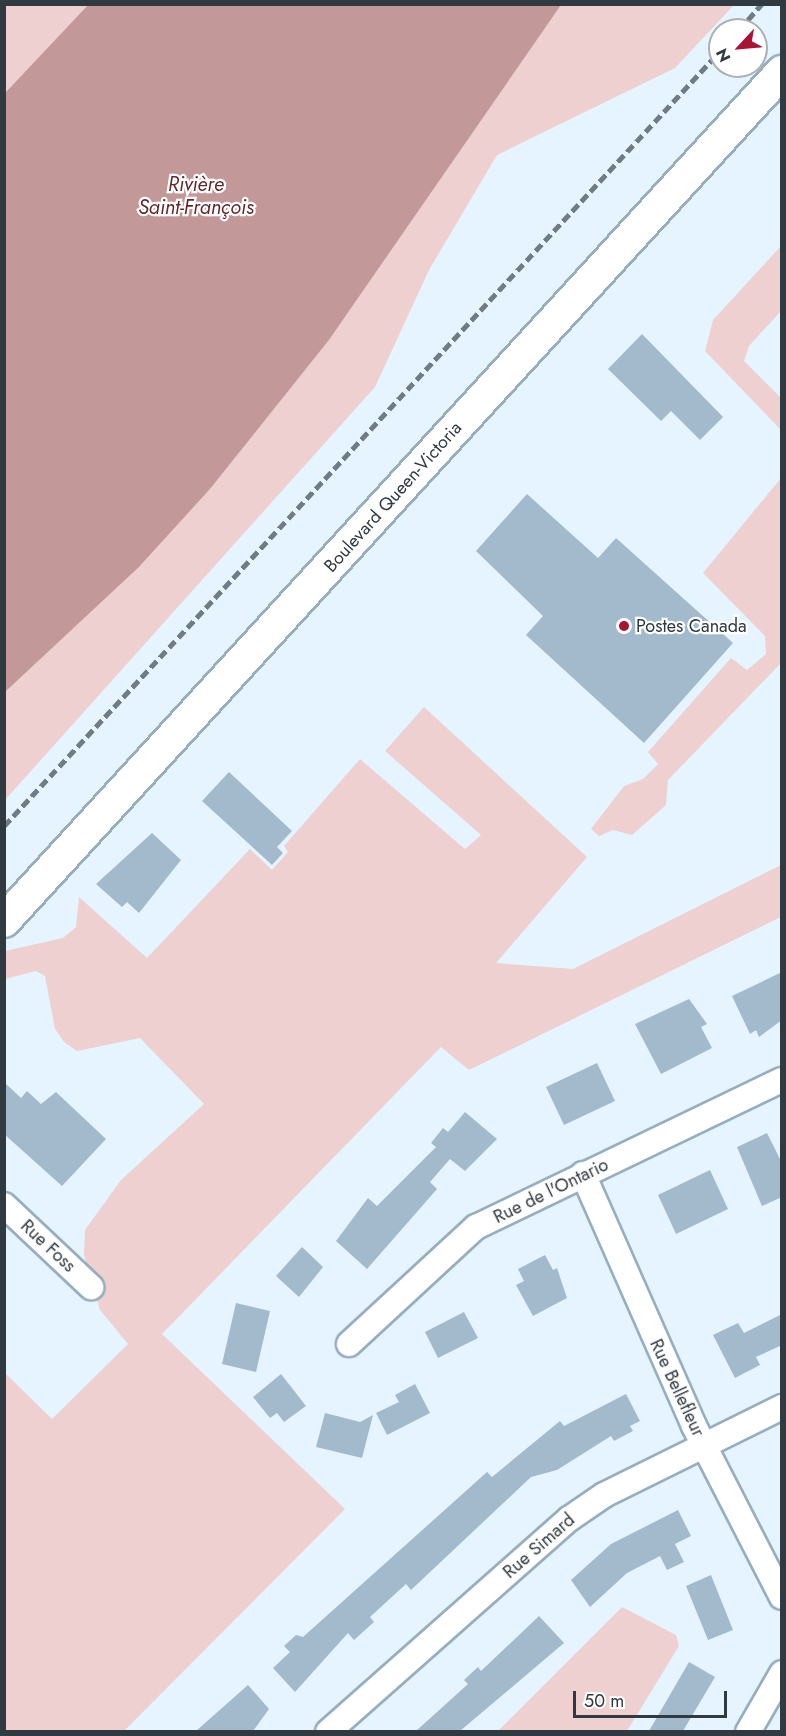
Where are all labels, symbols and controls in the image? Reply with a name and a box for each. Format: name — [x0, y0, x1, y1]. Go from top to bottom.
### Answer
north arrow — [708, 18, 768, 78]
text: N — [710, 44, 736, 66]
water label: Rivière Saint-François — [138, 172, 254, 219]
street label: Boulevard Queen-Victoria — [320, 417, 466, 577]
place label: Postes Canada — [636, 615, 747, 637]
marker: Postes Canada — [617, 619, 631, 633]
street label: Rue de l'Ontario — [490, 1154, 612, 1228]
street label: Rue Foss — [16, 1215, 80, 1277]
street label: Rue Bellefleur — [645, 1336, 709, 1440]
street label: Rue Simard — [499, 1509, 579, 1583]
scale bar — [576, 1679, 730, 1717]
text: 50 m — [584, 1688, 624, 1714]

